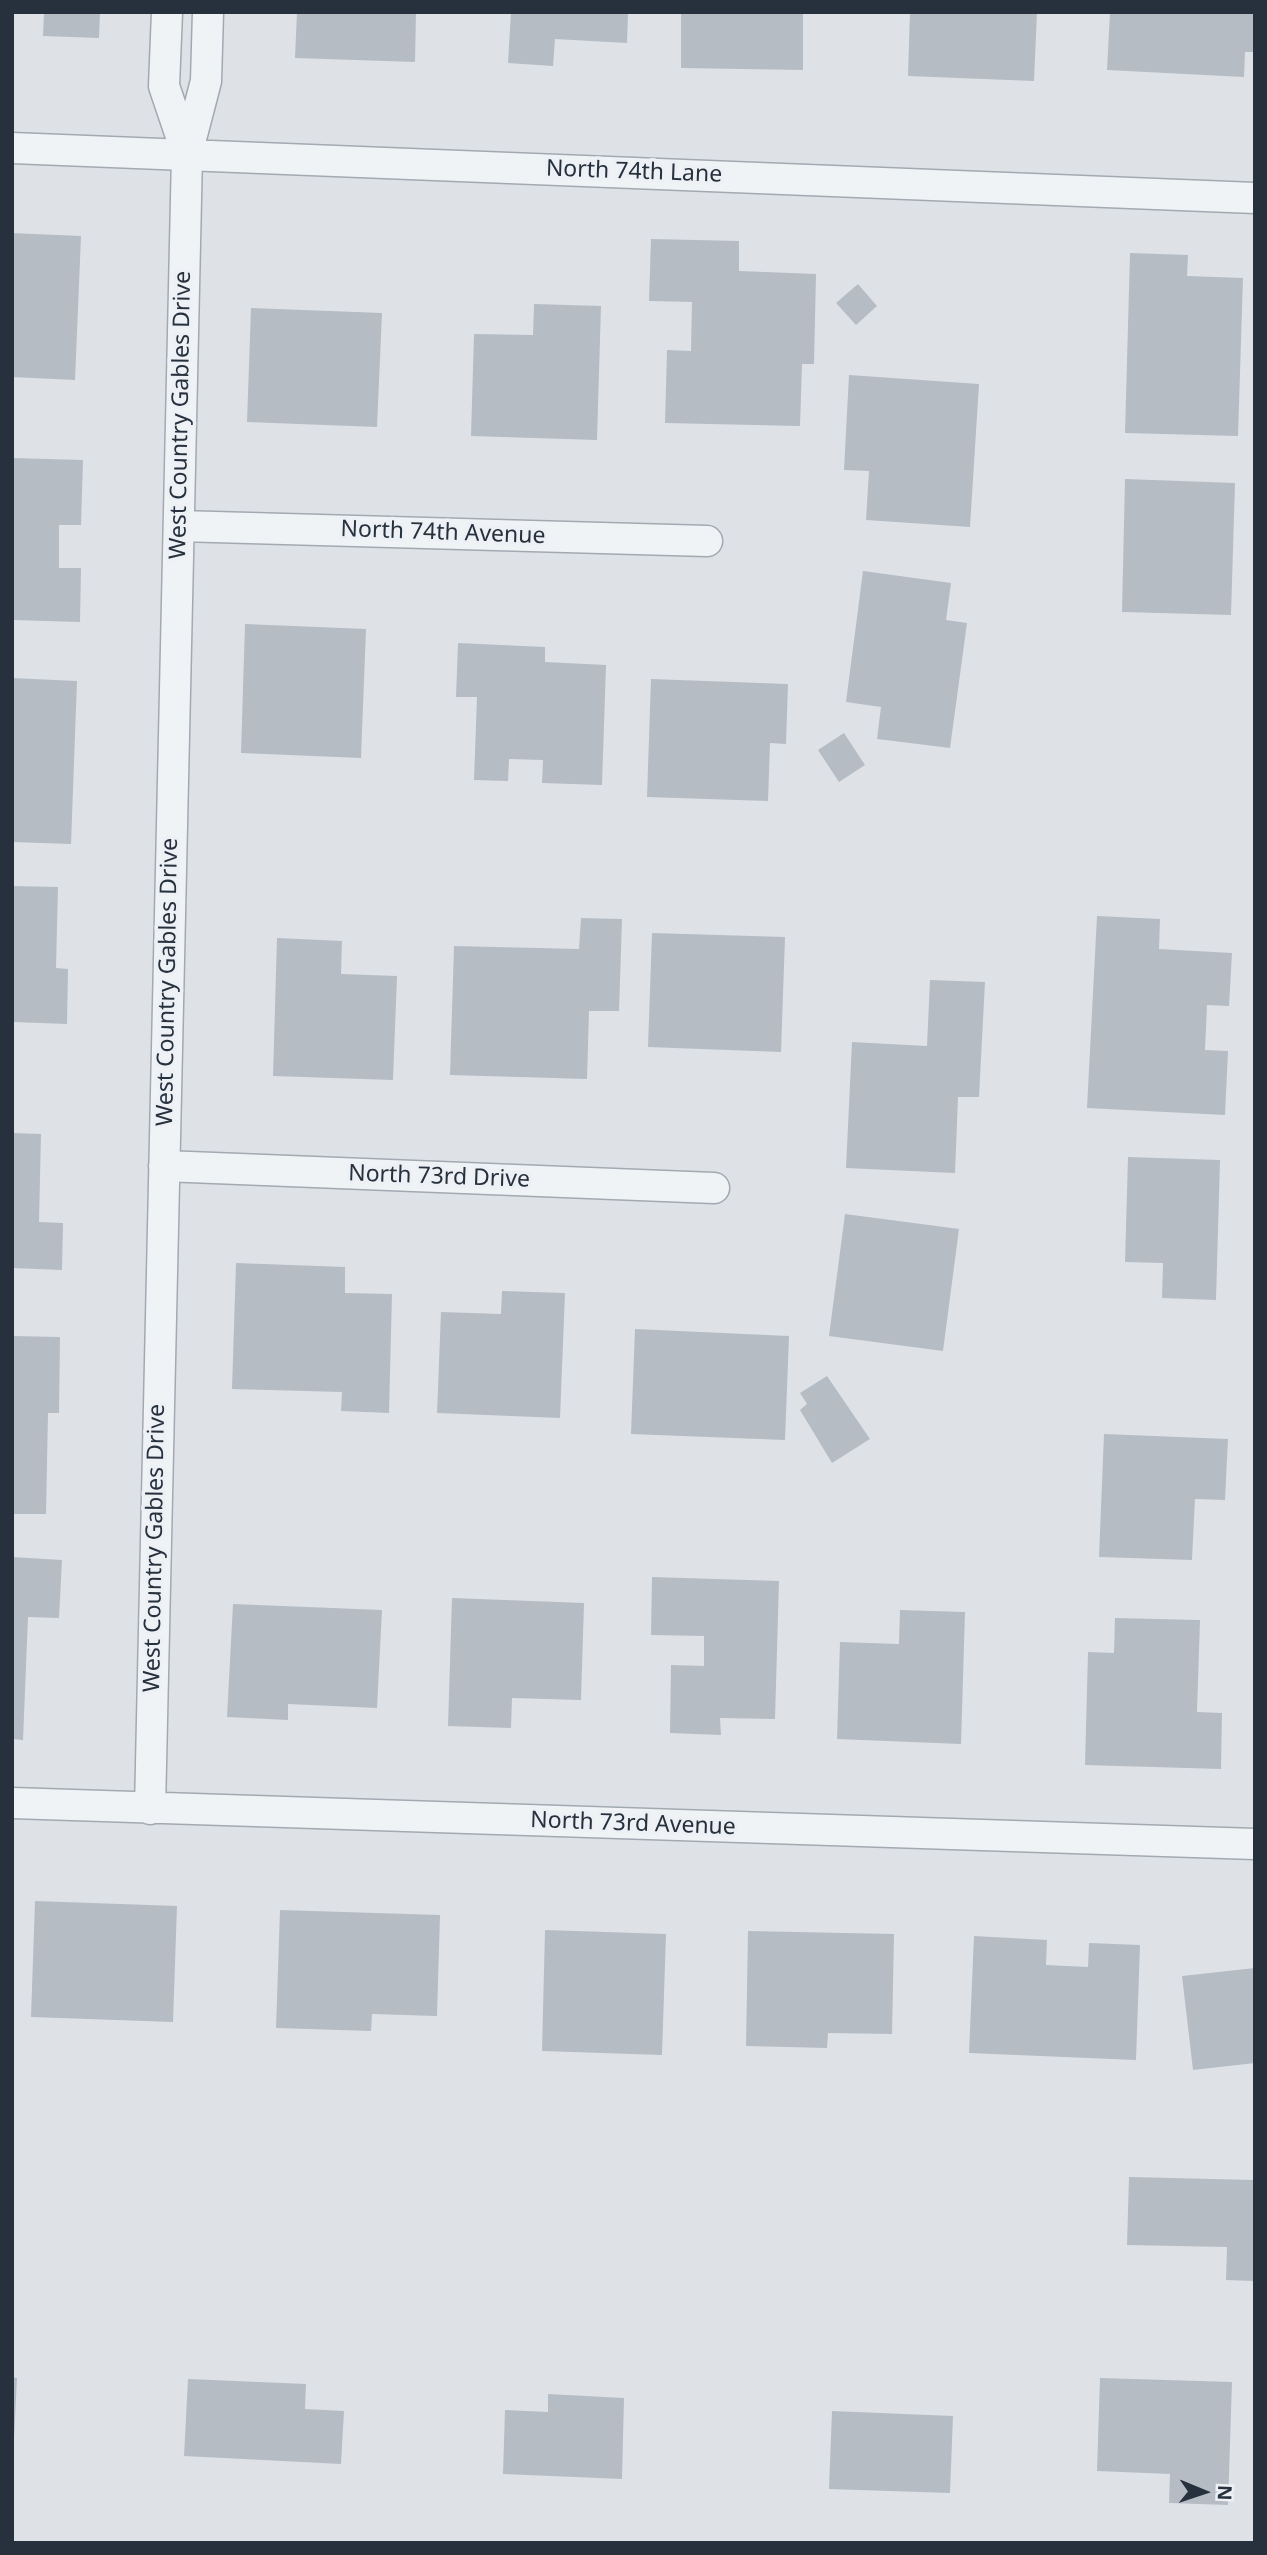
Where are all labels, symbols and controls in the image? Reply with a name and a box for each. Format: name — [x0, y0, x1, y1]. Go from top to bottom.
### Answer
street label: North 74th Lane — [545, 155, 723, 189]
street label: West Country Gables Drive — [165, 271, 197, 559]
street label: North 74th Avenue — [340, 516, 546, 550]
street label: West Country Gables Drive — [152, 838, 184, 1126]
street label: North 73rd Drive — [348, 1160, 530, 1194]
street label: West Country Gables Drive — [139, 1404, 171, 1692]
street label: North 73rd Avenue — [530, 1807, 736, 1841]
north arrow — [1169, 2457, 1239, 2527]
text: N — [1212, 2485, 1238, 2501]

